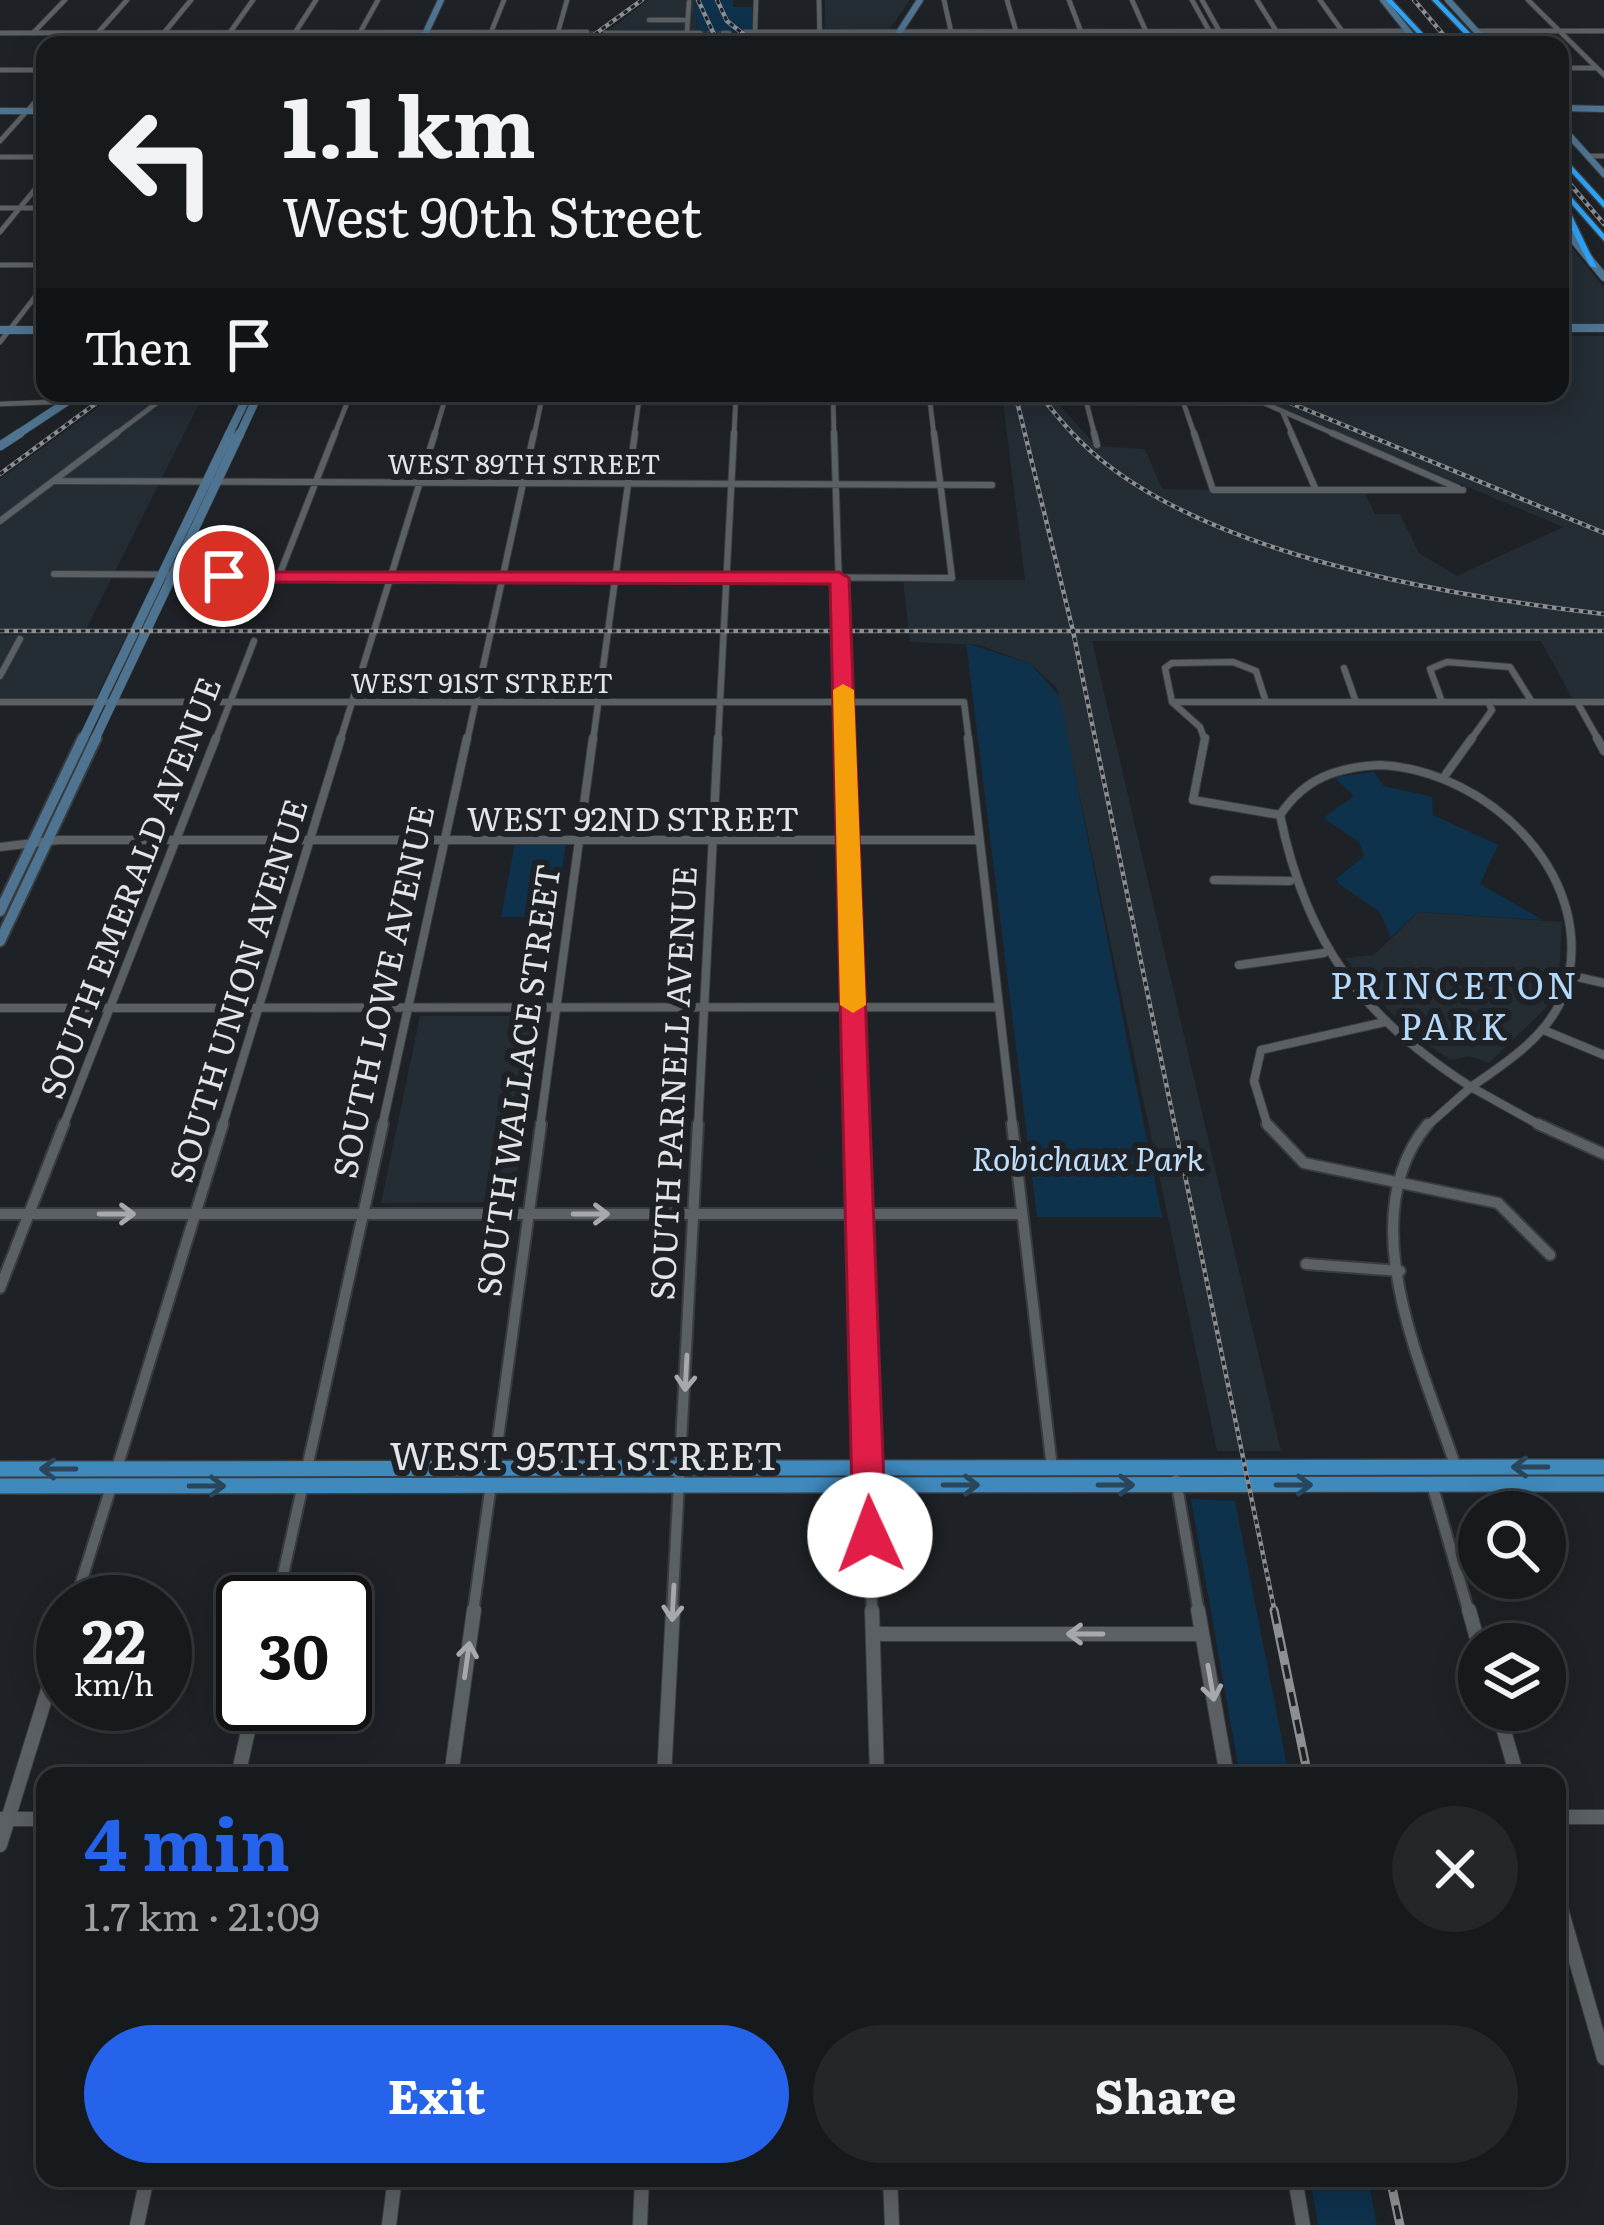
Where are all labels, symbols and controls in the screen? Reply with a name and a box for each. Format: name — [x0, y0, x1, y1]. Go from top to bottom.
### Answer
text: 1.1 km — [282, 59, 536, 184]
icon: left — [84, 84, 240, 240]
text: West 90th Street — [282, 173, 702, 254]
text: Then — [84, 312, 192, 379]
icon: arrive — [216, 312, 282, 378]
street label: WEST 89TH STREET — [387, 442, 661, 482]
pin — [173, 525, 275, 627]
icon: arrive — [191, 543, 257, 609]
street label: WEST 91ST STREET — [351, 661, 613, 701]
street label: SOUTH EMERALD AVENUE — [25, 669, 231, 1105]
street label: SOUTH UNION AVENUE — [154, 792, 318, 1188]
street label: WEST 92ND STREET — [467, 792, 799, 841]
street label: SOUTH LOWE AVENUE — [318, 800, 444, 1182]
street label: SOUTH WALLACE STREET — [461, 861, 571, 1299]
street label: SOUTH PARNELL AVENUE — [635, 865, 707, 1301]
district label: PRINCETON PARK — [1330, 957, 1580, 1051]
park label: Robichaux Park — [971, 1132, 1205, 1181]
one-way arrow — [97, 1203, 136, 1225]
one-way arrow — [571, 1203, 610, 1225]
one-way arrow — [674, 1352, 697, 1391]
street label: WEST 95TH STREET — [390, 1424, 782, 1482]
one-way arrow — [1511, 1456, 1550, 1478]
one-way arrow — [39, 1458, 78, 1480]
position arrow — [807, 1472, 933, 1598]
one-way arrow — [941, 1474, 980, 1497]
one-way arrow — [1096, 1474, 1135, 1496]
one-way arrow — [1274, 1474, 1313, 1496]
one-way arrow — [187, 1475, 226, 1497]
map controls — [1458, 1491, 1566, 1731]
button: search — [1458, 1491, 1566, 1599]
speed limit sign: 30 — [216, 1575, 372, 1731]
one-way arrow — [661, 1583, 684, 1622]
text: 22 — [82, 1593, 146, 1682]
one-way arrow — [1066, 1623, 1105, 1645]
button: layers — [1458, 1623, 1566, 1731]
one-way arrow — [456, 1641, 479, 1680]
text: km/h — [74, 1661, 154, 1705]
one-way arrow — [1200, 1663, 1223, 1702]
text: 4 min — [84, 1786, 290, 1893]
button: close — [1392, 1806, 1518, 1932]
text: 1.7 km · 21:09 — [84, 1885, 320, 1943]
button: Exit — [84, 2025, 789, 2163]
button: Share — [813, 2025, 1518, 2163]

